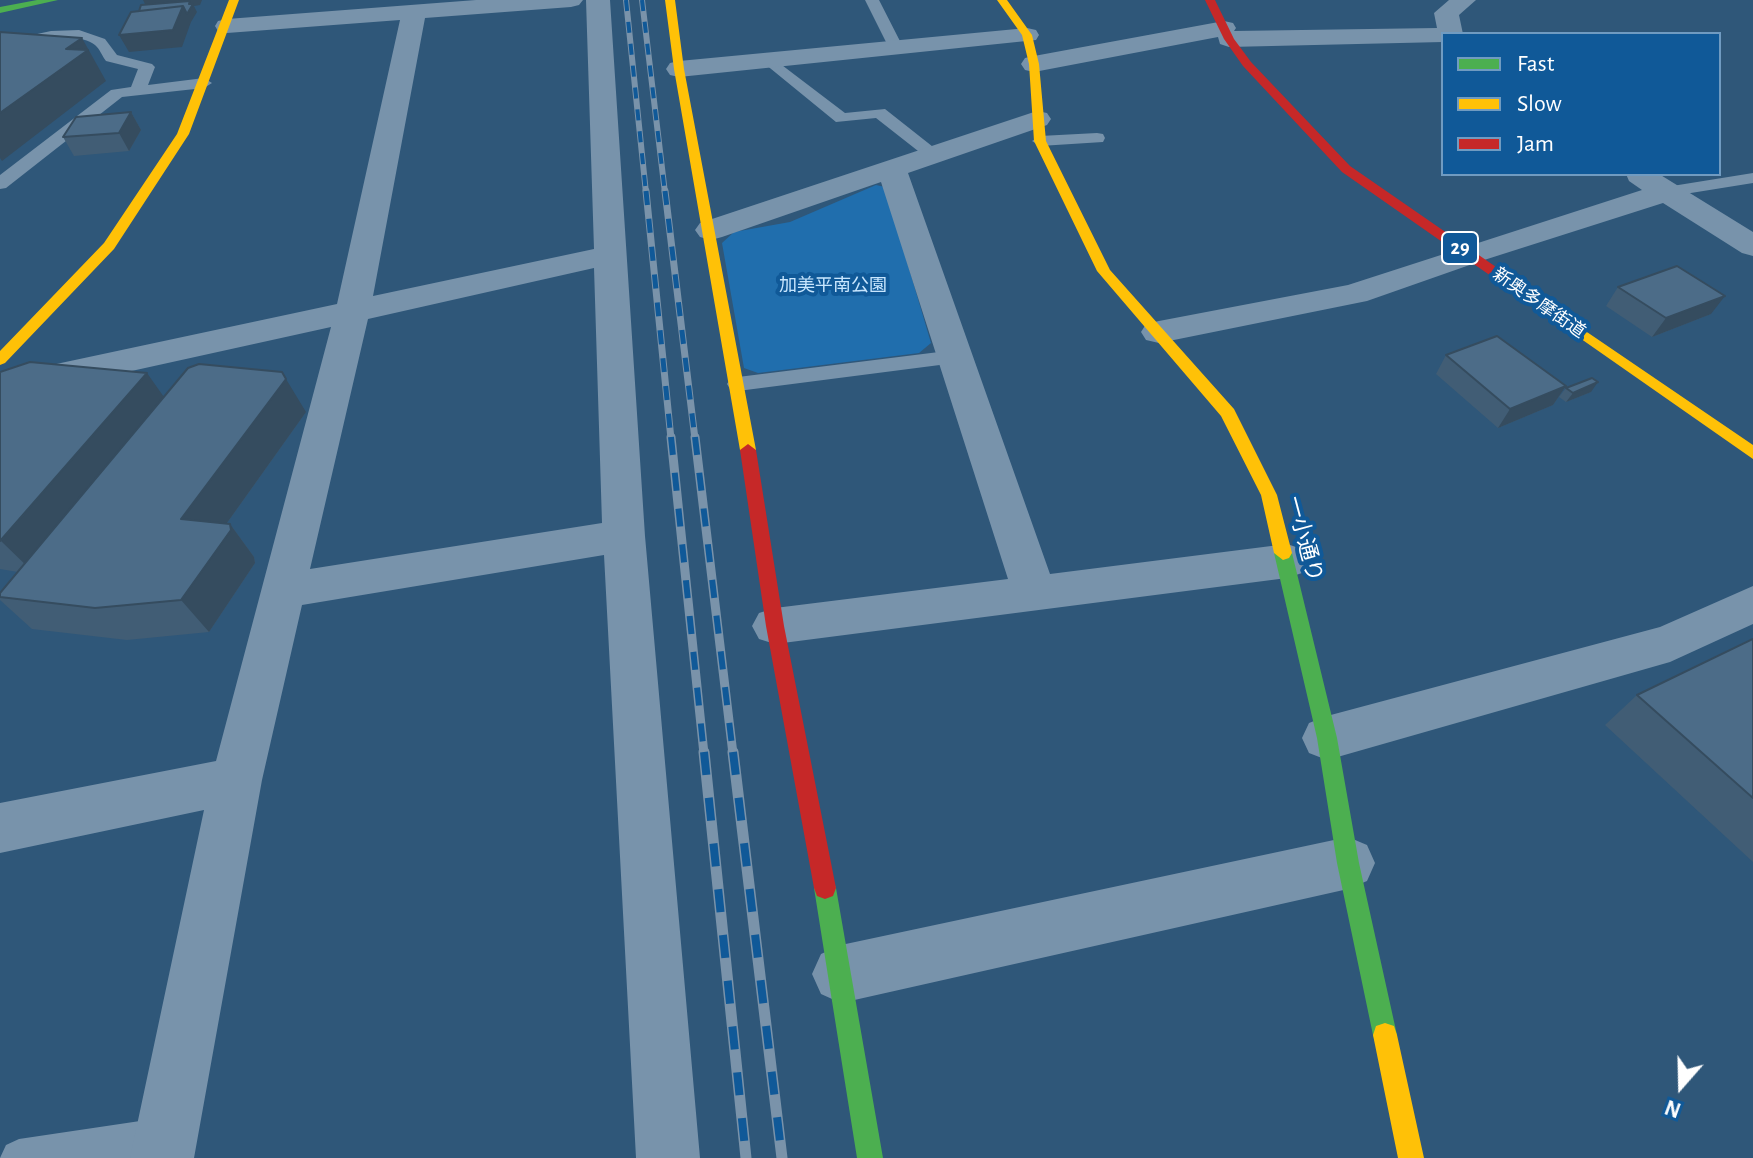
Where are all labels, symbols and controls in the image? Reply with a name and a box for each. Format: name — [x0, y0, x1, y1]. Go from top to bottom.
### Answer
legend — [1441, 32, 1721, 176]
text: Fast — [1517, 52, 1554, 76]
text: Slow — [1517, 92, 1562, 116]
text: Jam — [1517, 132, 1554, 156]
road number: 29 — [1442, 232, 1478, 264]
street label: 新奥多摩街道 — [1489, 263, 1589, 343]
park label: 加美平南公園 — [779, 275, 887, 297]
street label: 一小通り — [1280, 493, 1328, 585]
north arrow — [1641, 1046, 1721, 1126]
text: N — [1662, 1096, 1684, 1122]

